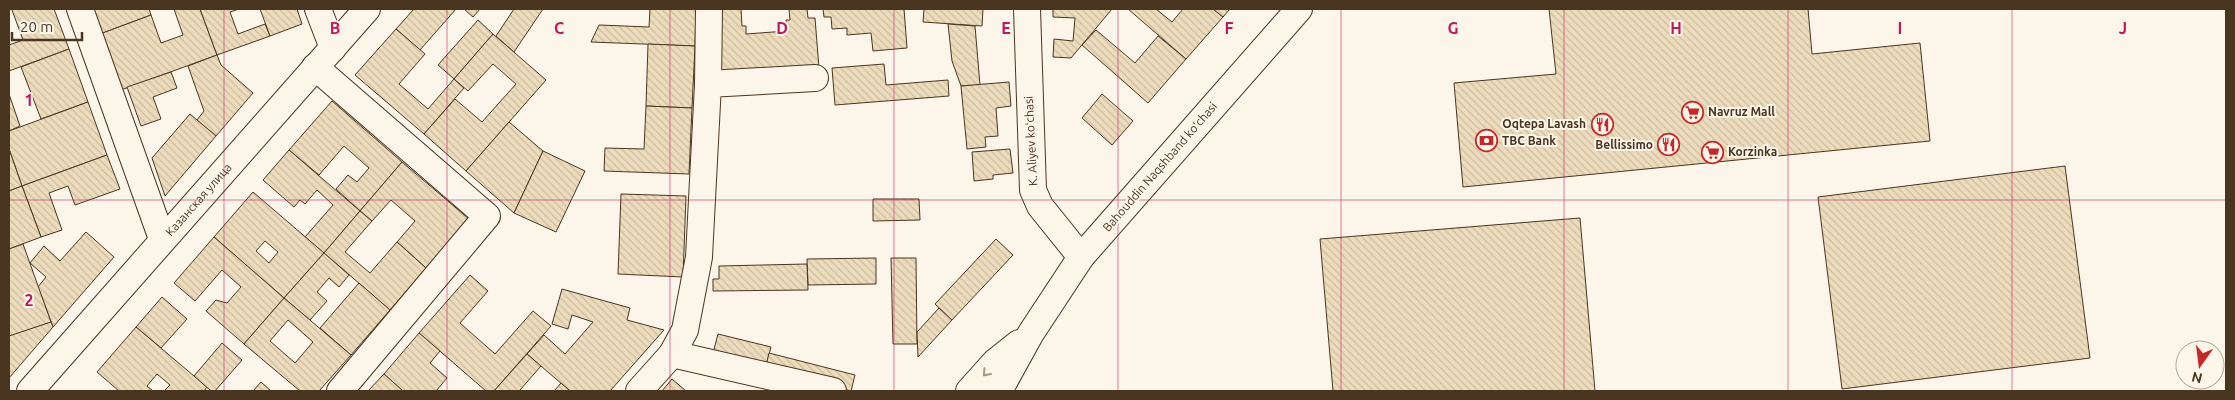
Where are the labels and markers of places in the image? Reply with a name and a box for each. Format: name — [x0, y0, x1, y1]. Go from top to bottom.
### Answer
supermarket icon: Navruz Mall — [1680, 100, 1704, 124]
place label: Navruz Mall — [1708, 105, 1775, 118]
restaurant icon: Oqtepa Lavash — [1590, 112, 1614, 136]
place label: Oqtepa Lavash — [1502, 117, 1586, 130]
bank icon: TBC Bank — [1474, 129, 1498, 153]
restaurant icon: Bellissimo — [1657, 133, 1681, 157]
place label: TBC Bank — [1502, 134, 1556, 147]
place label: Bellissimo — [1595, 138, 1653, 151]
supermarket icon: Korzinka — [1700, 140, 1724, 164]
place label: Korzinka — [1728, 145, 1777, 158]

